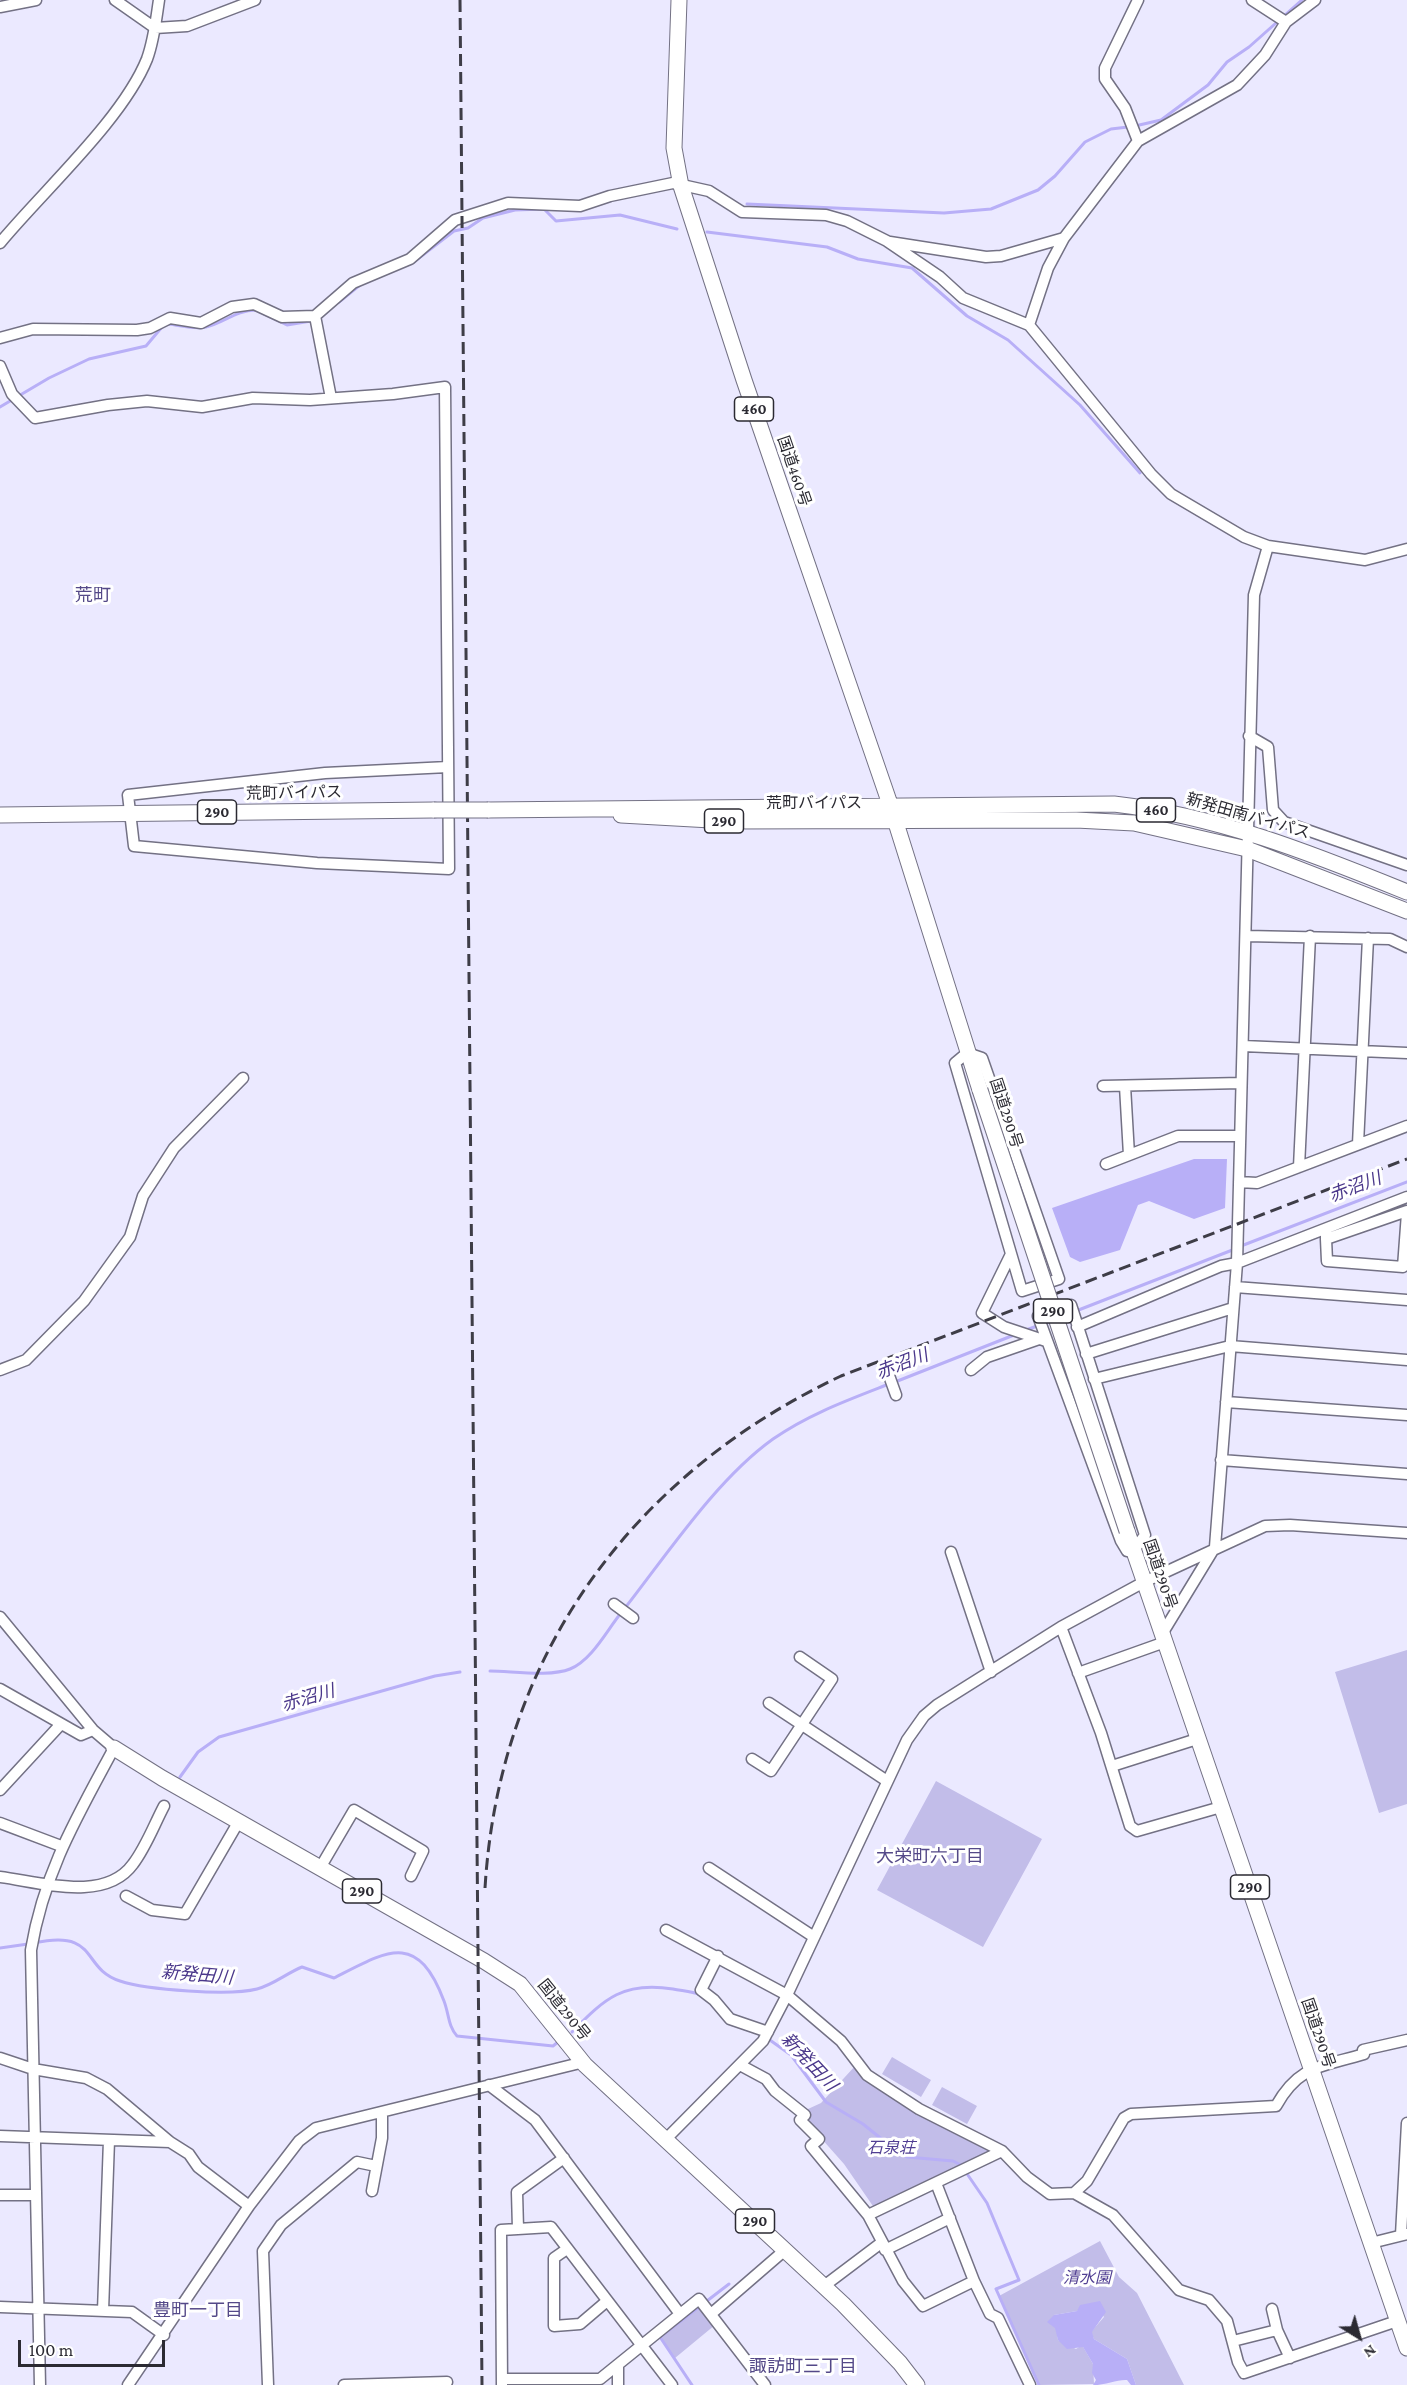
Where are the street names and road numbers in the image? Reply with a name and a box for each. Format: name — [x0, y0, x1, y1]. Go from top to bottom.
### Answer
road number: 460 — [734, 397, 774, 421]
street label: 国道460号 — [773, 433, 815, 509]
street label: 荒町バイパス — [246, 783, 342, 803]
street label: 新発田南バイパス — [1184, 789, 1312, 843]
street label: 荒町バイパス — [766, 793, 862, 813]
road number: 460 — [1136, 798, 1176, 822]
road number: 290 — [198, 800, 236, 824]
road number: 290 — [704, 809, 744, 833]
street label: 国道290号 — [986, 1075, 1026, 1151]
road number: 290 — [1034, 1299, 1072, 1323]
street label: 国道290号 — [1139, 1536, 1181, 1612]
road number: 290 — [1230, 1875, 1270, 1899]
road number: 290 — [342, 1879, 382, 1903]
street label: 国道290号 — [534, 1976, 594, 2044]
street label: 国道290号 — [1297, 1995, 1339, 2071]
road number: 290 — [736, 2209, 774, 2233]

